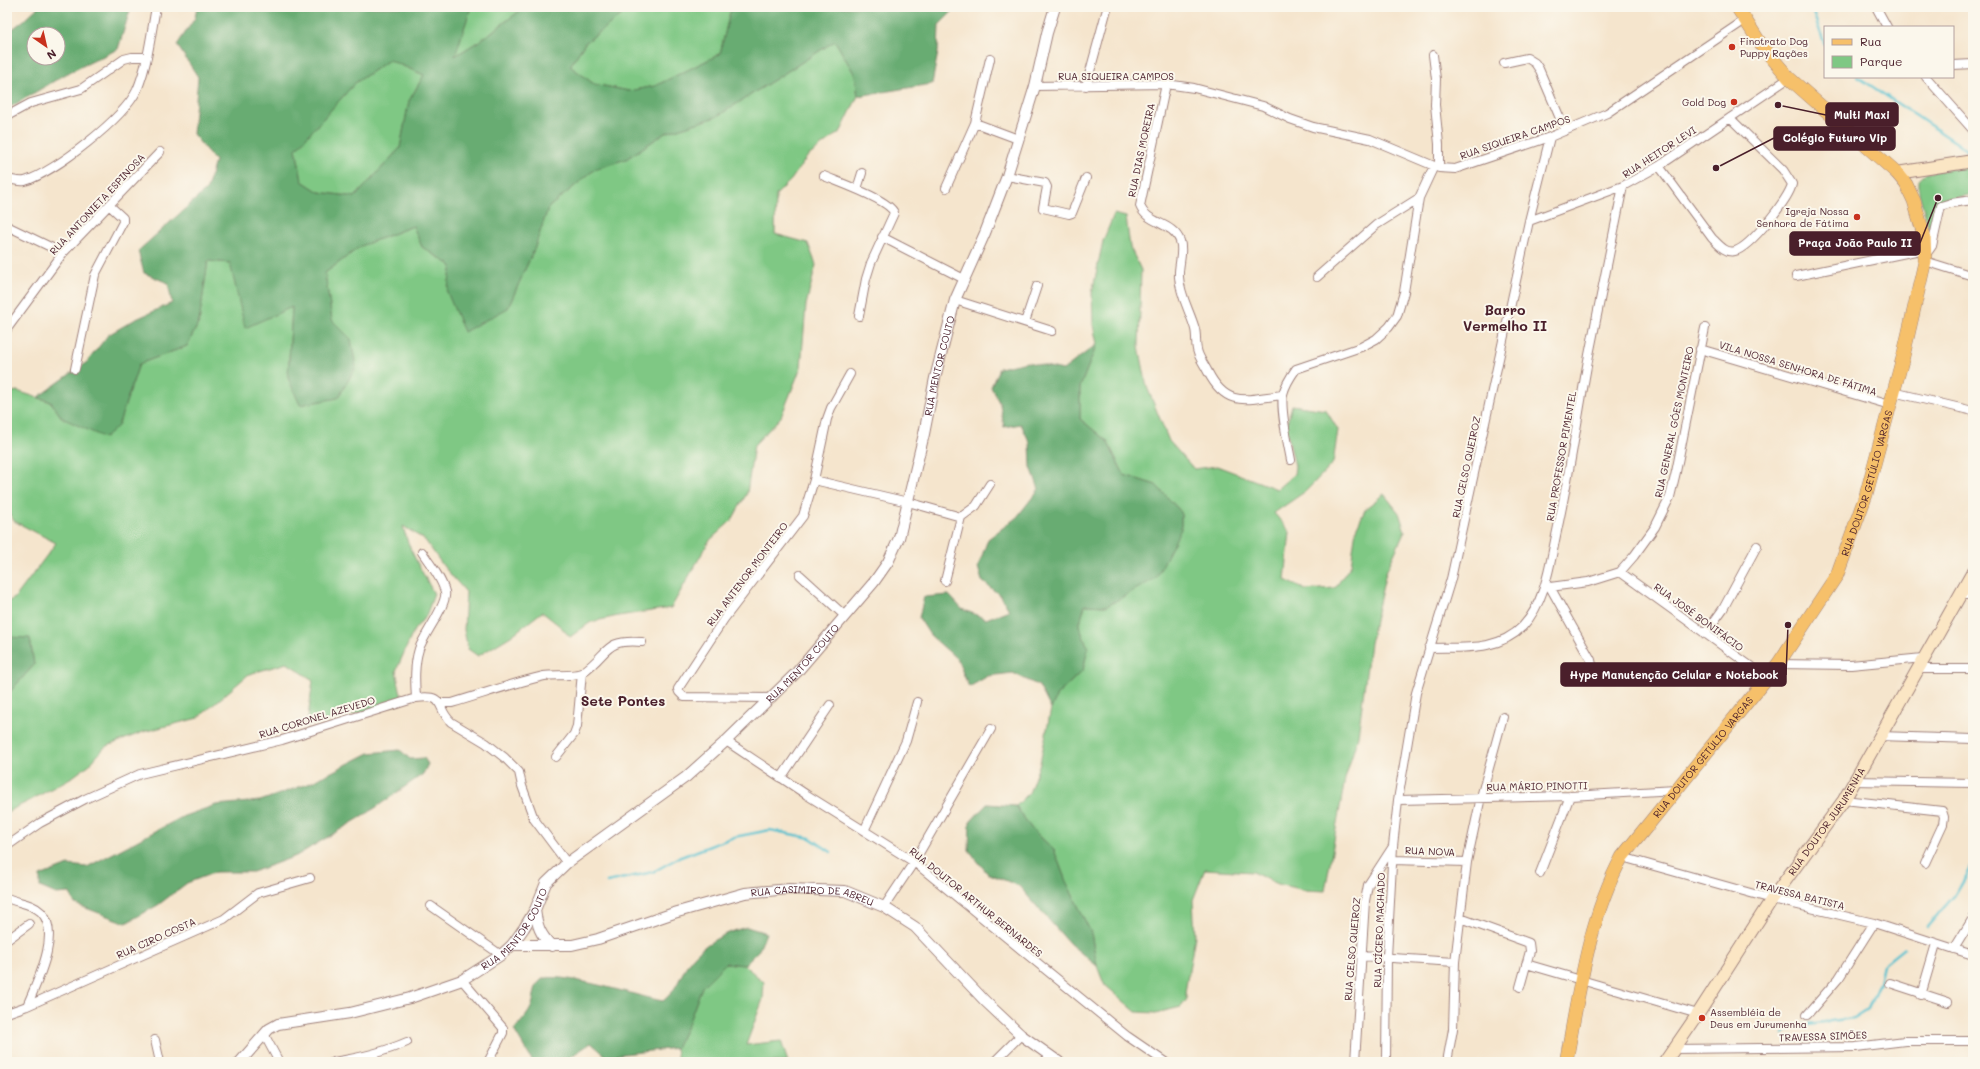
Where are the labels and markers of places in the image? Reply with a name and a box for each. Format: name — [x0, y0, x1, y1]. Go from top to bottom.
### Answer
place label: Finotrato Dog Puppy Rações — [1740, 34, 1808, 60]
marker: Finotrato Dog Puppy Rações — [1727, 42, 1737, 52]
place label: Gold Dog — [1682, 95, 1726, 109]
marker: Gold Dog — [1729, 97, 1739, 107]
callout: Multi Maxi — [1826, 103, 1898, 126]
callout: Colégio Futuro Vip — [1774, 127, 1895, 150]
place label: Igreja Nossa Senhora de Fátima — [1756, 204, 1849, 230]
marker: Igreja Nossa Senhora de Fátima — [1852, 212, 1862, 222]
callout: Praça João Paulo II — [1790, 232, 1920, 255]
callout: Hype Manutenção Celular e Notebook — [1561, 663, 1786, 686]
place label: Assembléia de Deus em Jurumenha — [1710, 1005, 1807, 1031]
marker: Assembléia de Deus em Jurumenha — [1697, 1013, 1707, 1023]

